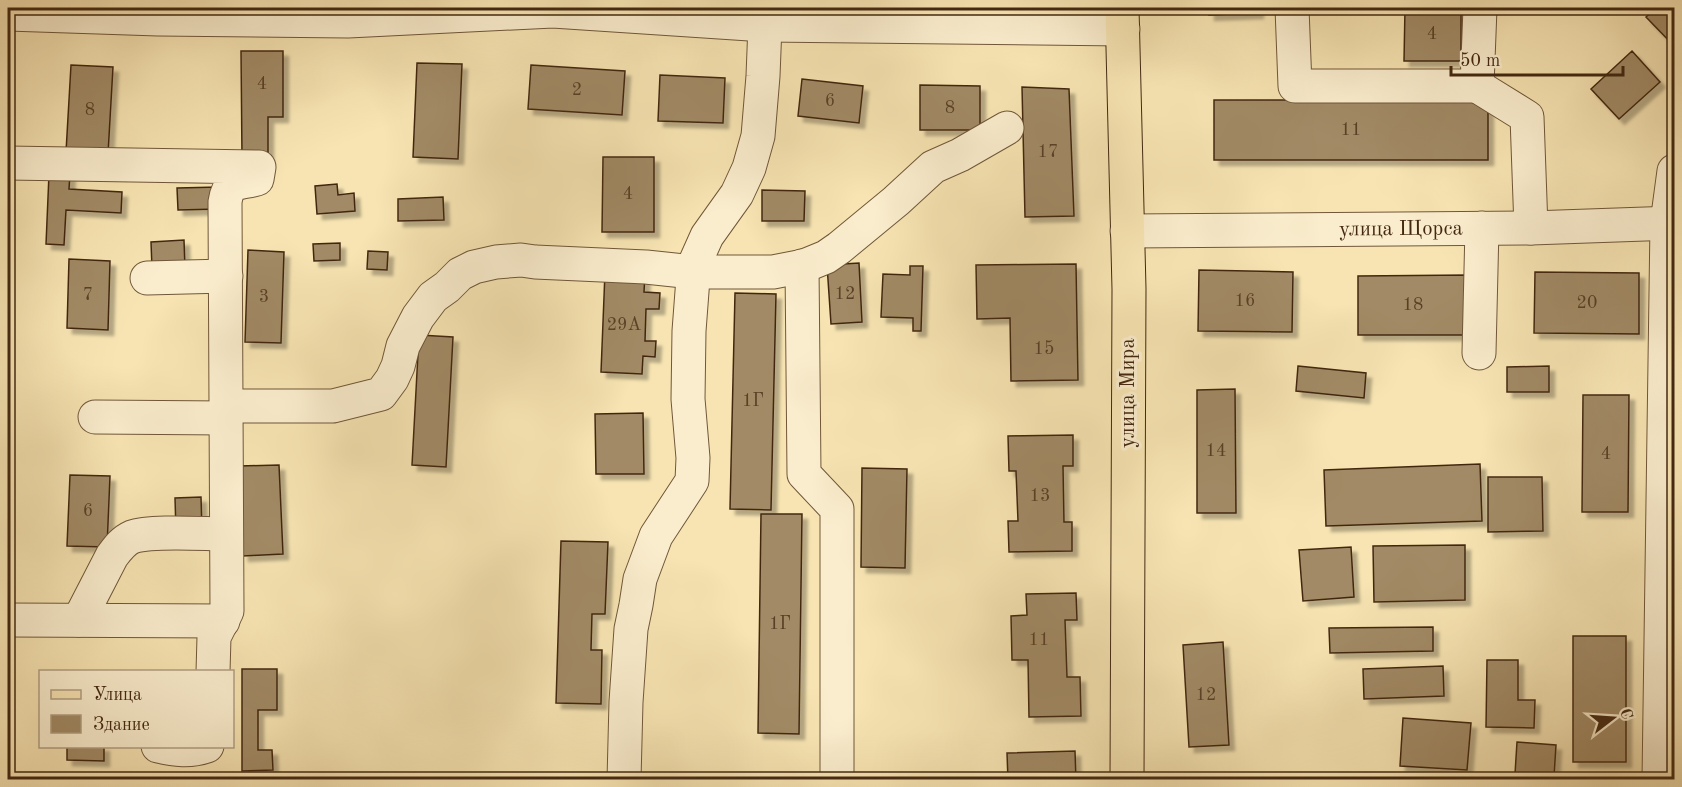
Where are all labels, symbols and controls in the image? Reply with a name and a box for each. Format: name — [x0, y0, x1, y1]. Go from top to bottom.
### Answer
house number: 4 — [1427, 25, 1437, 43]
scale bar — [1451, 39, 1624, 77]
text: 50 m — [1460, 52, 1500, 70]
house number: 4 — [257, 75, 267, 93]
house number: 2 — [572, 81, 582, 99]
house number: 6 — [825, 92, 835, 110]
house number: 8 — [945, 99, 955, 117]
house number: 8 — [85, 101, 95, 119]
house number: 11 — [1341, 121, 1361, 139]
house number: 17 — [1038, 143, 1058, 161]
house number: 4 — [623, 185, 633, 203]
street label: улица Щорса — [1339, 218, 1463, 240]
house number: 12 — [835, 285, 855, 303]
house number: 7 — [83, 286, 93, 304]
house number: 3 — [259, 288, 269, 306]
house number: 16 — [1235, 292, 1255, 310]
house number: 20 — [1577, 294, 1597, 312]
house number: 18 — [1403, 296, 1423, 314]
house number: 29А — [607, 316, 642, 334]
street label: улица Мира — [1118, 338, 1139, 448]
house number: 15 — [1034, 340, 1054, 358]
house number: 1Г — [742, 392, 764, 410]
house number: 14 — [1206, 442, 1226, 460]
house number: 4 — [1601, 445, 1611, 463]
house number: 13 — [1030, 487, 1050, 505]
house number: 6 — [83, 502, 93, 520]
house number: 1Г — [769, 615, 791, 633]
house number: 11 — [1029, 631, 1049, 649]
legend — [39, 670, 234, 748]
text: Улица — [93, 686, 142, 704]
house number: 12 — [1196, 686, 1216, 704]
north arrow — [1583, 688, 1643, 748]
text: С — [1616, 707, 1635, 722]
text: Здание — [93, 716, 150, 734]

